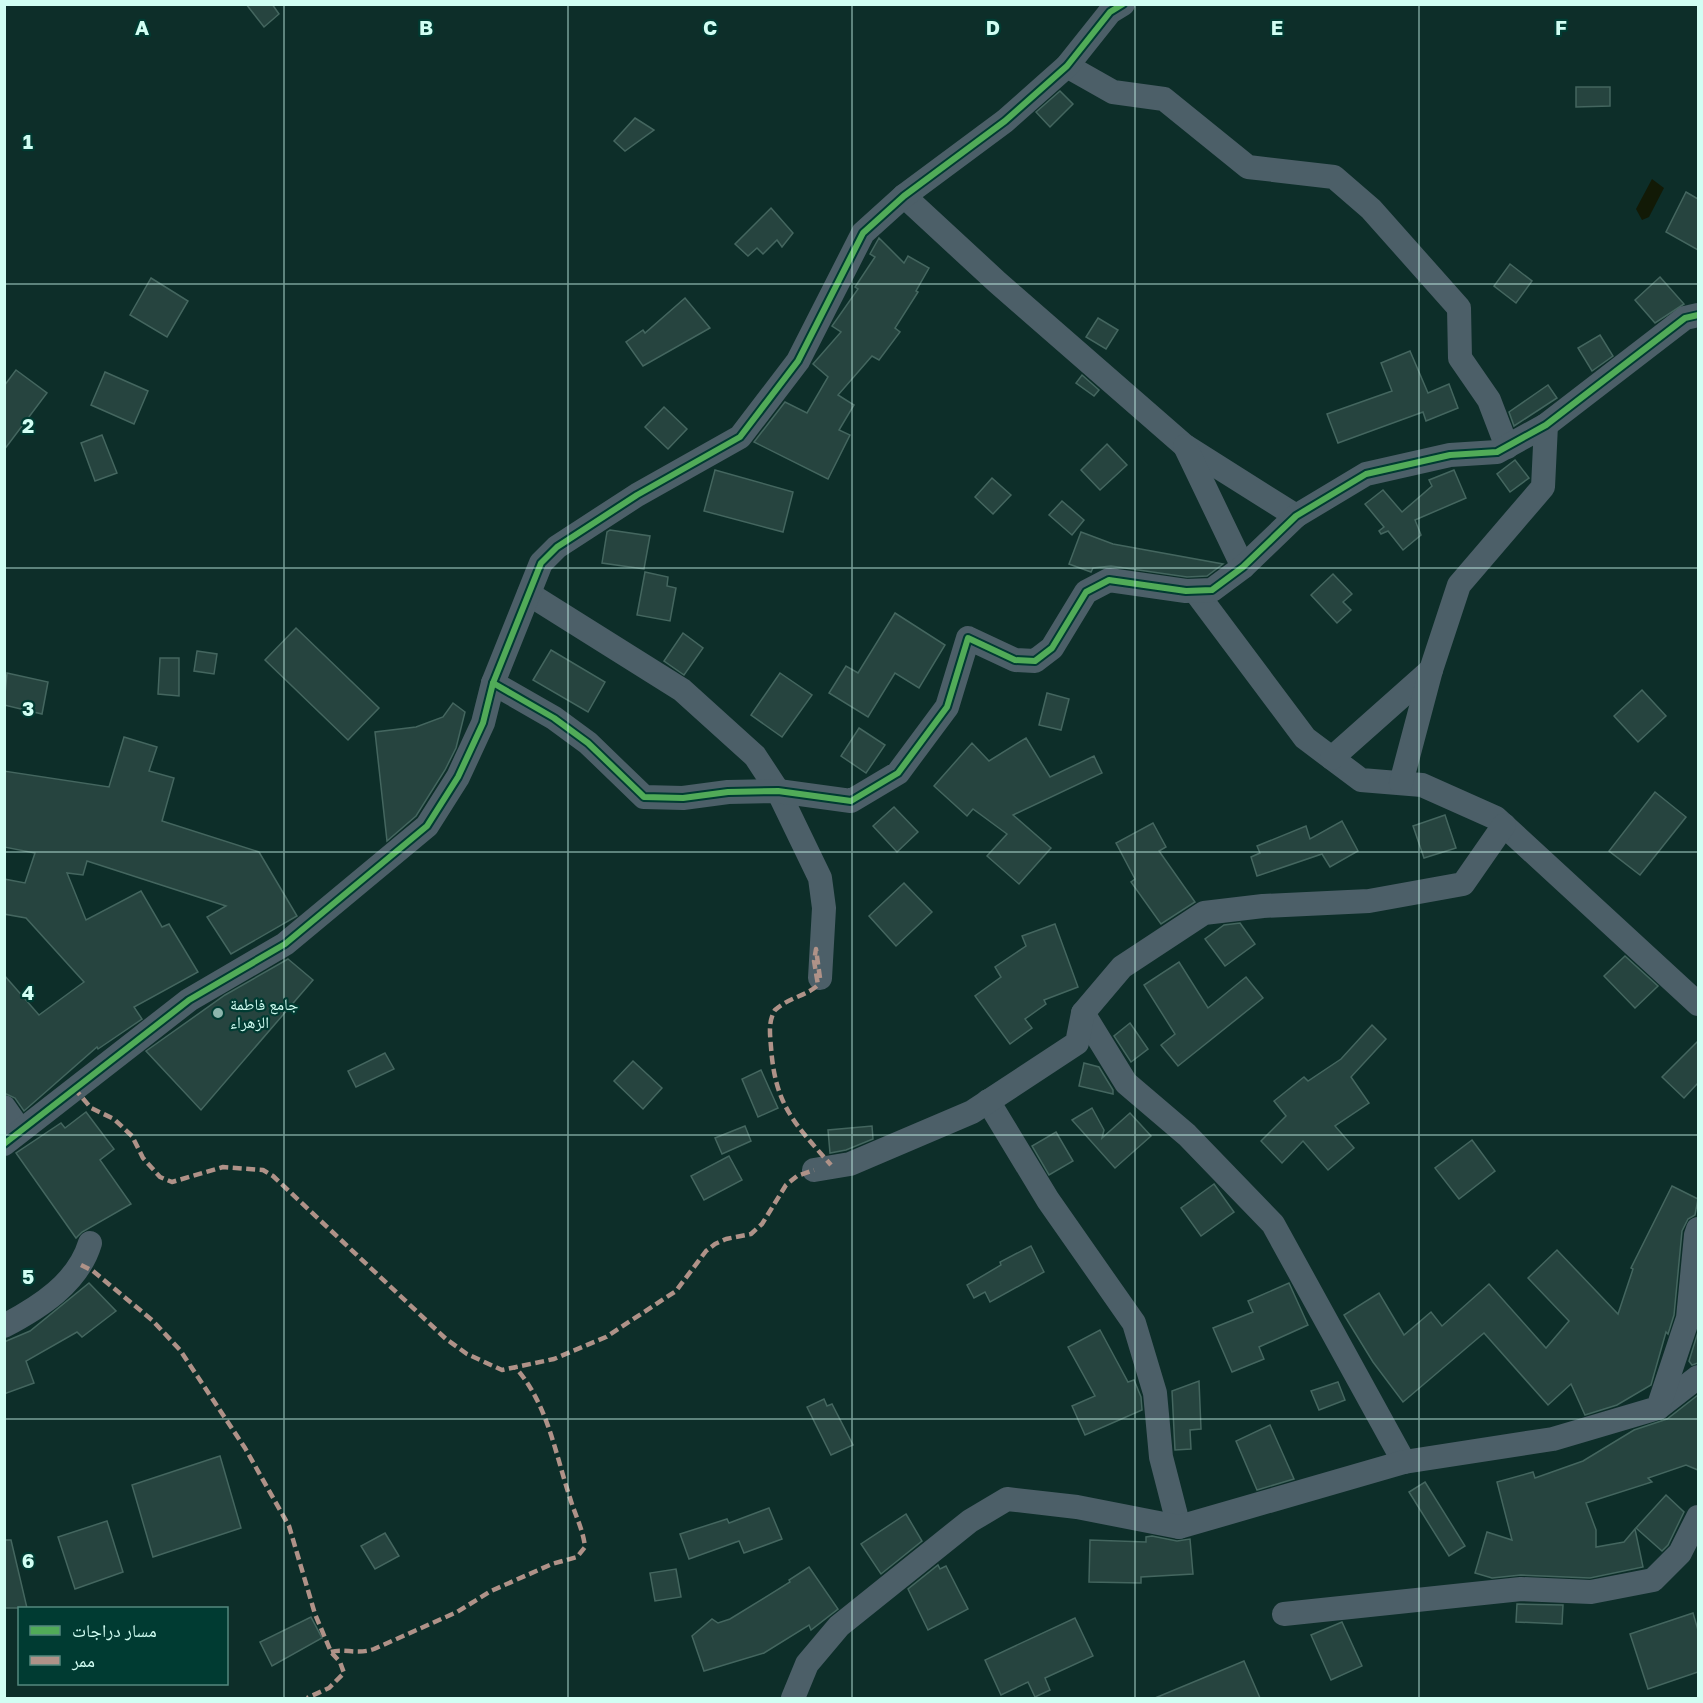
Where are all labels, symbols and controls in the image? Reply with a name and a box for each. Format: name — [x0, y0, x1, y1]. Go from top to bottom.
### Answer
text: A — [135, 15, 149, 39]
text: B — [419, 15, 433, 39]
text: C — [703, 15, 717, 39]
text: D — [986, 15, 1000, 39]
text: E — [1271, 15, 1283, 39]
text: F — [1555, 15, 1567, 39]
text: 1 — [23, 129, 33, 153]
text: 2 — [22, 413, 34, 437]
text: 3 — [22, 696, 34, 720]
text: 4 — [22, 980, 34, 1004]
place label: جامع فاطمة الزهراء — [230, 994, 298, 1032]
marker: جامع فاطمة الزهراء — [211, 1006, 225, 1020]
text: 5 — [22, 1264, 34, 1288]
text: 6 — [22, 1548, 34, 1572]
legend — [18, 1607, 228, 1685]
text: مسار دراجات — [72, 1619, 157, 1641]
text: ممر — [71, 1649, 95, 1671]

